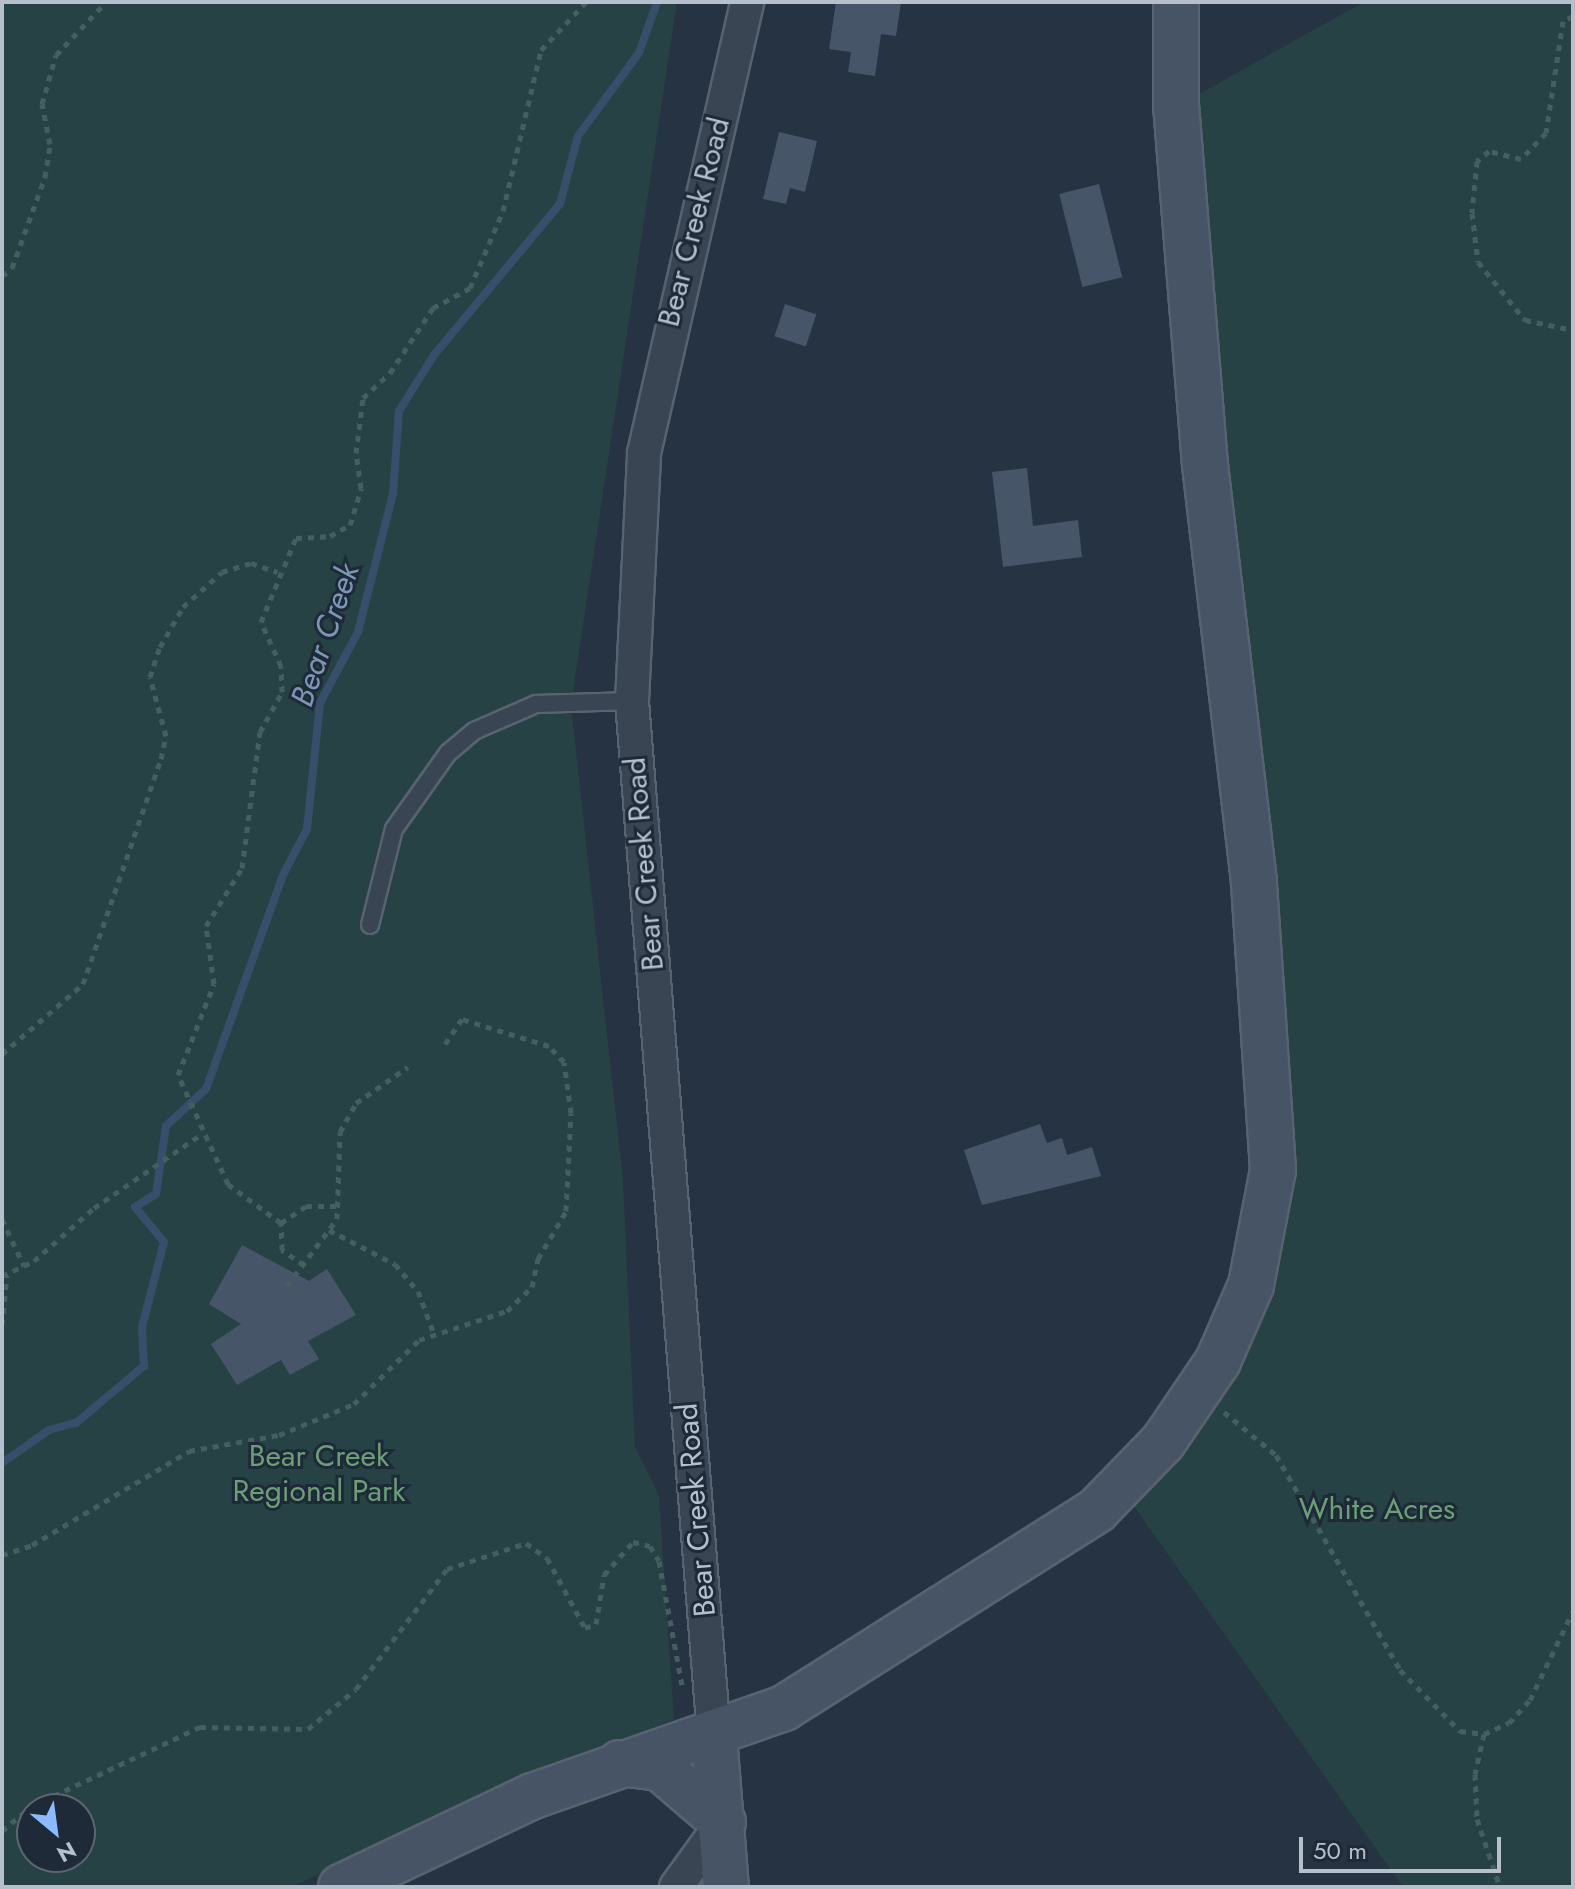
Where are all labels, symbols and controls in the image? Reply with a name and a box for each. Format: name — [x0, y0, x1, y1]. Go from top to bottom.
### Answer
street label: Bear Creek Road — [651, 114, 737, 330]
water label: Bear Creek — [283, 559, 367, 711]
street label: Bear Creek Road — [617, 756, 671, 972]
street label: Bear Creek Road — [669, 1402, 723, 1618]
park label: Bear Creek Regional Park — [232, 1438, 406, 1508]
park label: White Acres — [1299, 1491, 1455, 1527]
north arrow — [16, 1793, 96, 1873]
scale bar — [1303, 1821, 1505, 1871]
text: 50 m — [1313, 1833, 1367, 1868]
text: N — [51, 1834, 82, 1870]

